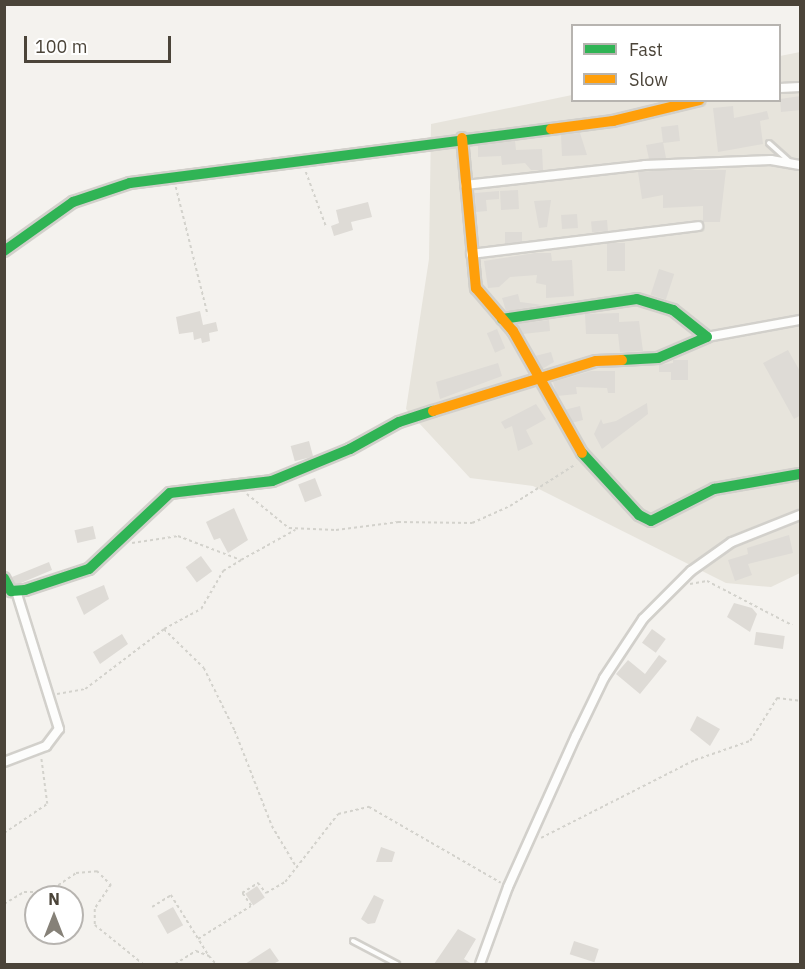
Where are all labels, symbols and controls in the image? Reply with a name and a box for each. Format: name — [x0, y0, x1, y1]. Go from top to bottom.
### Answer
scale bar — [27, 24, 174, 62]
legend — [571, 24, 781, 102]
text: 100 m — [35, 35, 87, 58]
text: Fast — [629, 38, 663, 61]
text: Slow — [629, 68, 668, 91]
north arrow — [24, 885, 84, 945]
text: N — [48, 889, 60, 909]

